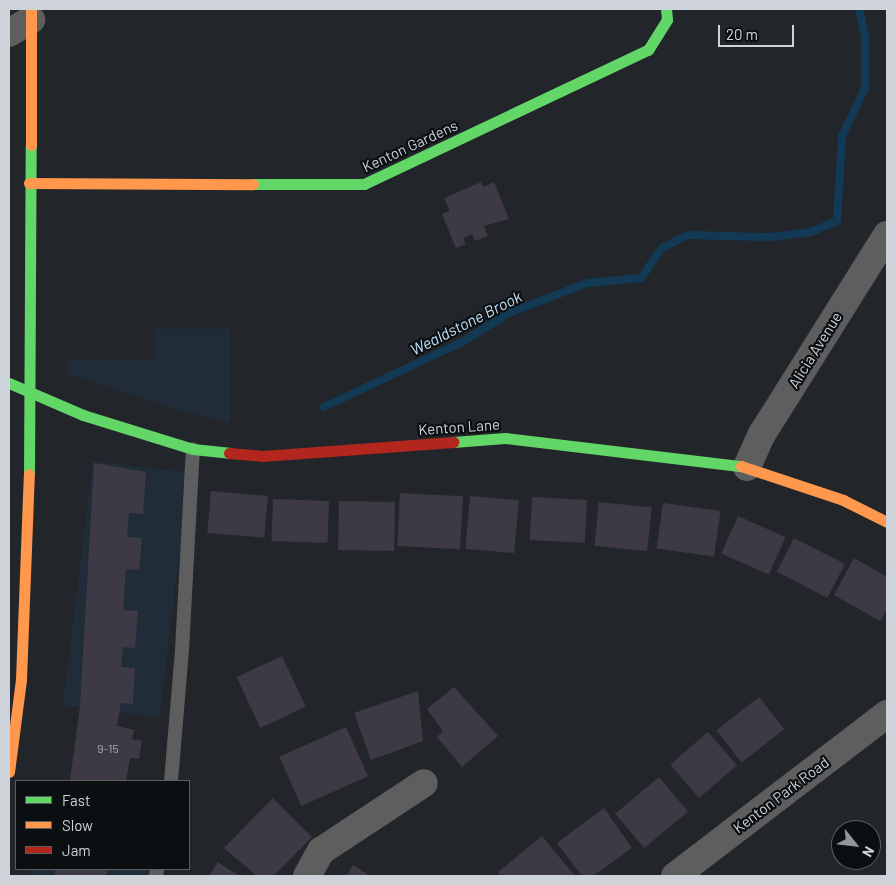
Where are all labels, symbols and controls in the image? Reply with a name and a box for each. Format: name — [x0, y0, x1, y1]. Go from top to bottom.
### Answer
scale bar — [721, 15, 797, 47]
text: 20 m — [726, 25, 758, 43]
street label: Kenton Gardens — [359, 116, 461, 176]
water label: Wealdstone Brook — [407, 287, 525, 359]
street label: Alicia Avenue — [784, 309, 846, 391]
street label: Kenton Lane — [418, 415, 500, 439]
house number: 9-15 — [97, 742, 119, 756]
street label: Kenton Park Road — [730, 753, 832, 837]
legend — [15, 780, 190, 870]
text: Fast — [62, 791, 90, 809]
text: Slow — [62, 816, 93, 834]
north arrow — [831, 820, 881, 870]
text: Jam — [62, 841, 91, 859]
text: N — [859, 844, 878, 860]

